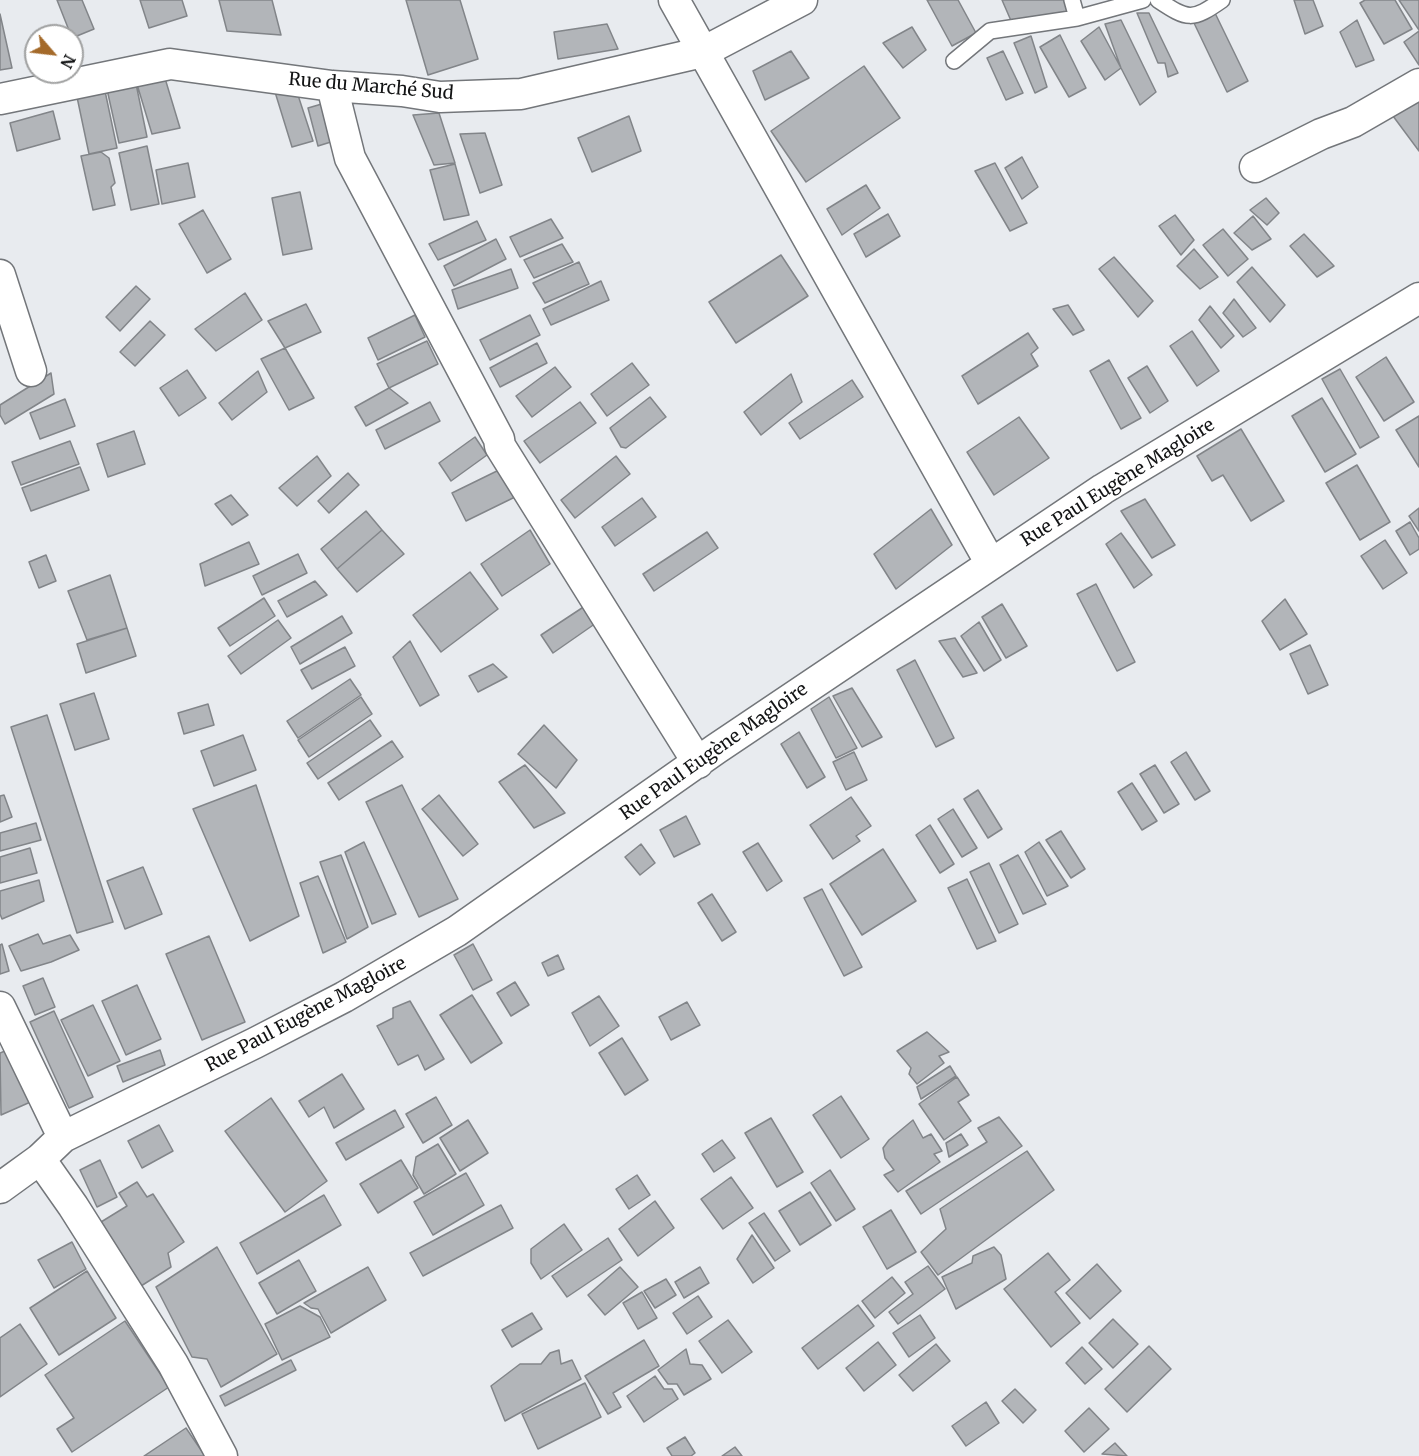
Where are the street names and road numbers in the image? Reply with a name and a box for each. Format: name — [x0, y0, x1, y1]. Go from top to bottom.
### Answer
street label: Rue du Marché Sud — [288, 69, 454, 105]
street label: Rue Paul Eugène Magloire — [1017, 414, 1219, 552]
street label: Rue Paul Eugène Magloire — [616, 679, 812, 825]
street label: Rue Paul Eugène Magloire — [202, 953, 410, 1077]

